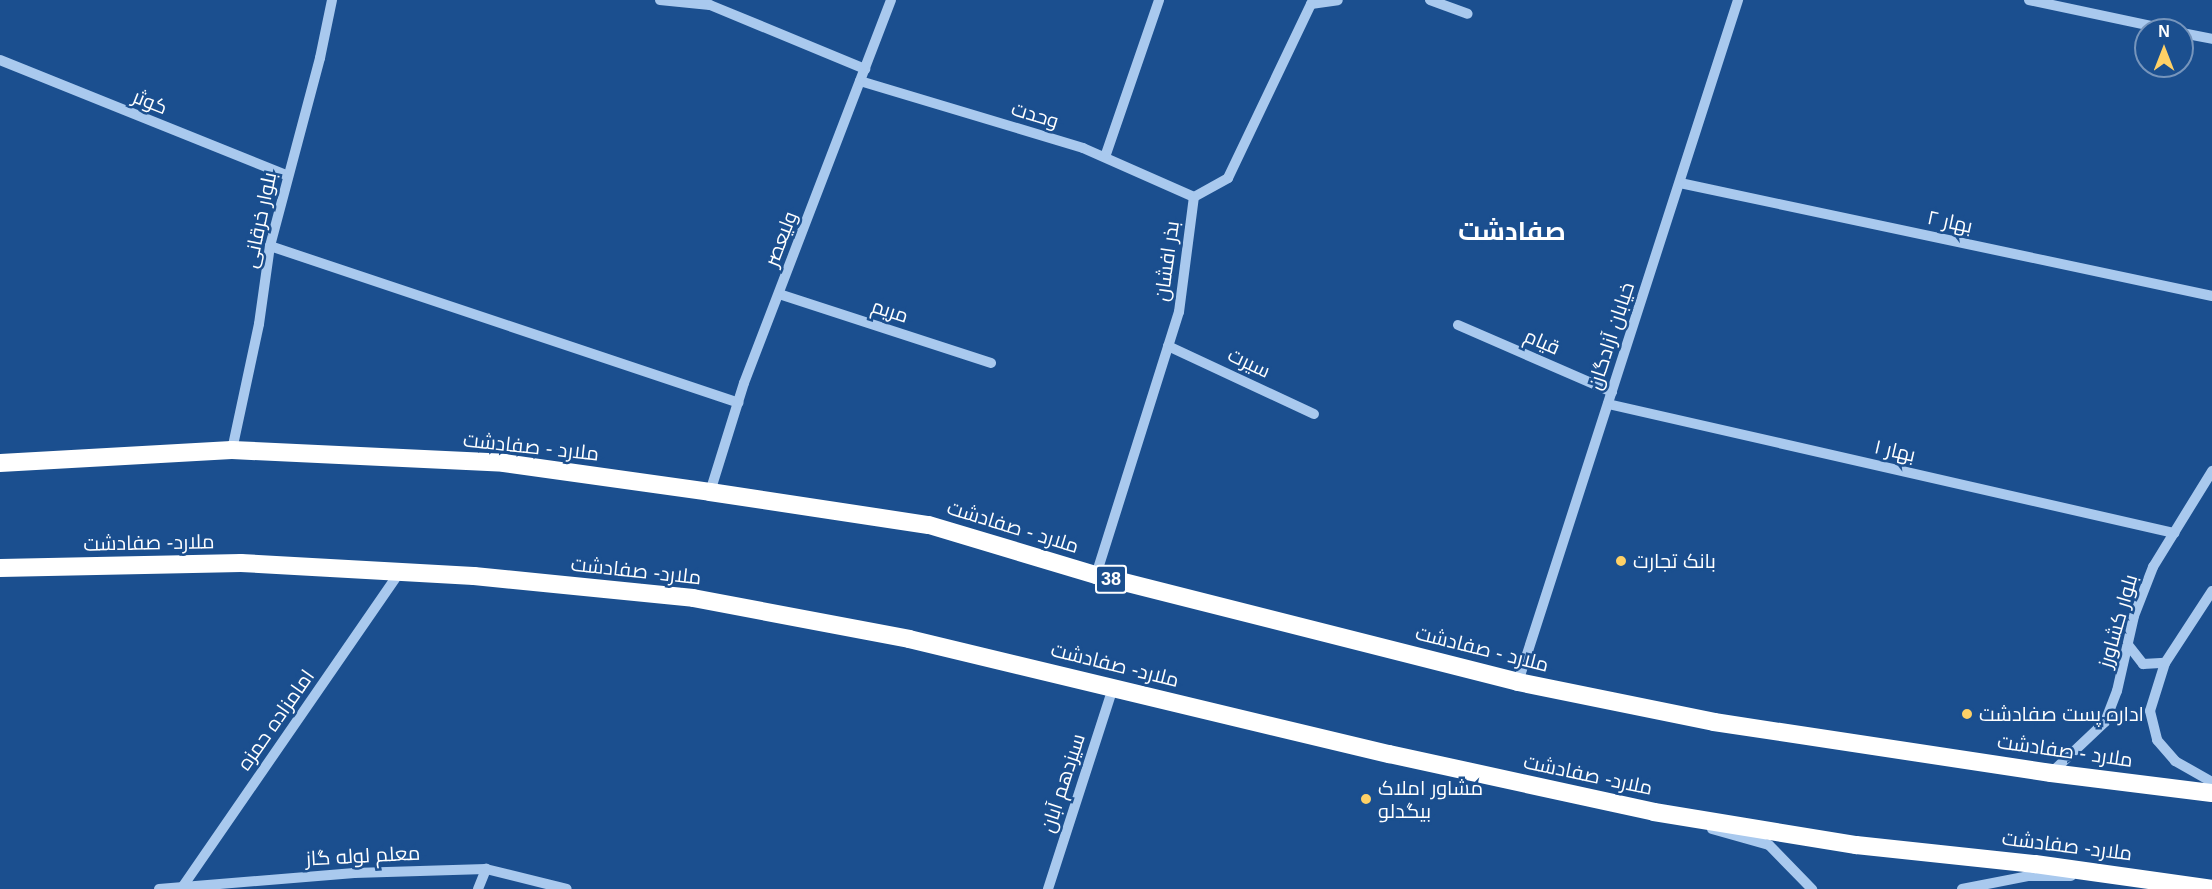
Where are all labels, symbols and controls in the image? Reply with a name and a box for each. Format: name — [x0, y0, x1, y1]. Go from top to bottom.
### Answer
north arrow — [2134, 18, 2194, 78]
text: N — [2158, 23, 2170, 40]
street label: کوثر — [129, 84, 171, 120]
street label: وحدت — [1008, 96, 1062, 134]
street label: بلوار خرقانی — [238, 170, 282, 270]
street label: بهار ۲ — [1925, 206, 1975, 238]
street label: ولیعصر — [760, 208, 802, 270]
district label: صفادشت — [1458, 216, 1566, 248]
street label: بذر افشان — [1149, 219, 1185, 303]
street label: خیابان آزادگان — [1582, 279, 1640, 393]
street label: مریم — [869, 294, 911, 328]
street label: قیام — [1521, 324, 1563, 360]
street label: سیرت — [1224, 343, 1274, 383]
street label: ملارد - صفادشت — [462, 428, 600, 466]
street label: بهار ۱ — [1872, 435, 1918, 467]
street label: ملارد - صفادشت — [944, 496, 1082, 558]
street label: ملارد- صفادشت — [83, 530, 215, 556]
place label: بانک تجارت — [1633, 549, 1716, 573]
street label: ملارد- صفادشت — [570, 552, 702, 590]
marker: بانک تجارت — [1614, 554, 1628, 568]
road number: 38 — [1094, 564, 1128, 594]
street label: بلوار کشاورز — [2093, 571, 2143, 671]
street label: ملارد - صفادشت — [1413, 621, 1551, 677]
street label: ملارد- صفادشت — [1049, 638, 1181, 692]
street label: امامزاده حمزه — [232, 665, 320, 775]
place label: اداره پست صفادشت — [1979, 702, 2144, 726]
marker: اداره پست صفادشت — [1960, 707, 1974, 721]
street label: سیزدهم آبان — [1036, 730, 1090, 836]
street label: ملارد - صفادشت — [1996, 730, 2134, 772]
street label: ملارد- صفادشت — [1521, 750, 1655, 800]
place label: مشاور املاک بیگدلو — [1378, 776, 1483, 823]
marker: مشاور املاک بیگدلو — [1359, 792, 1373, 806]
street label: ملارد- صفادشت — [2001, 826, 2133, 866]
street label: معلم لوله گاز — [305, 841, 421, 871]

